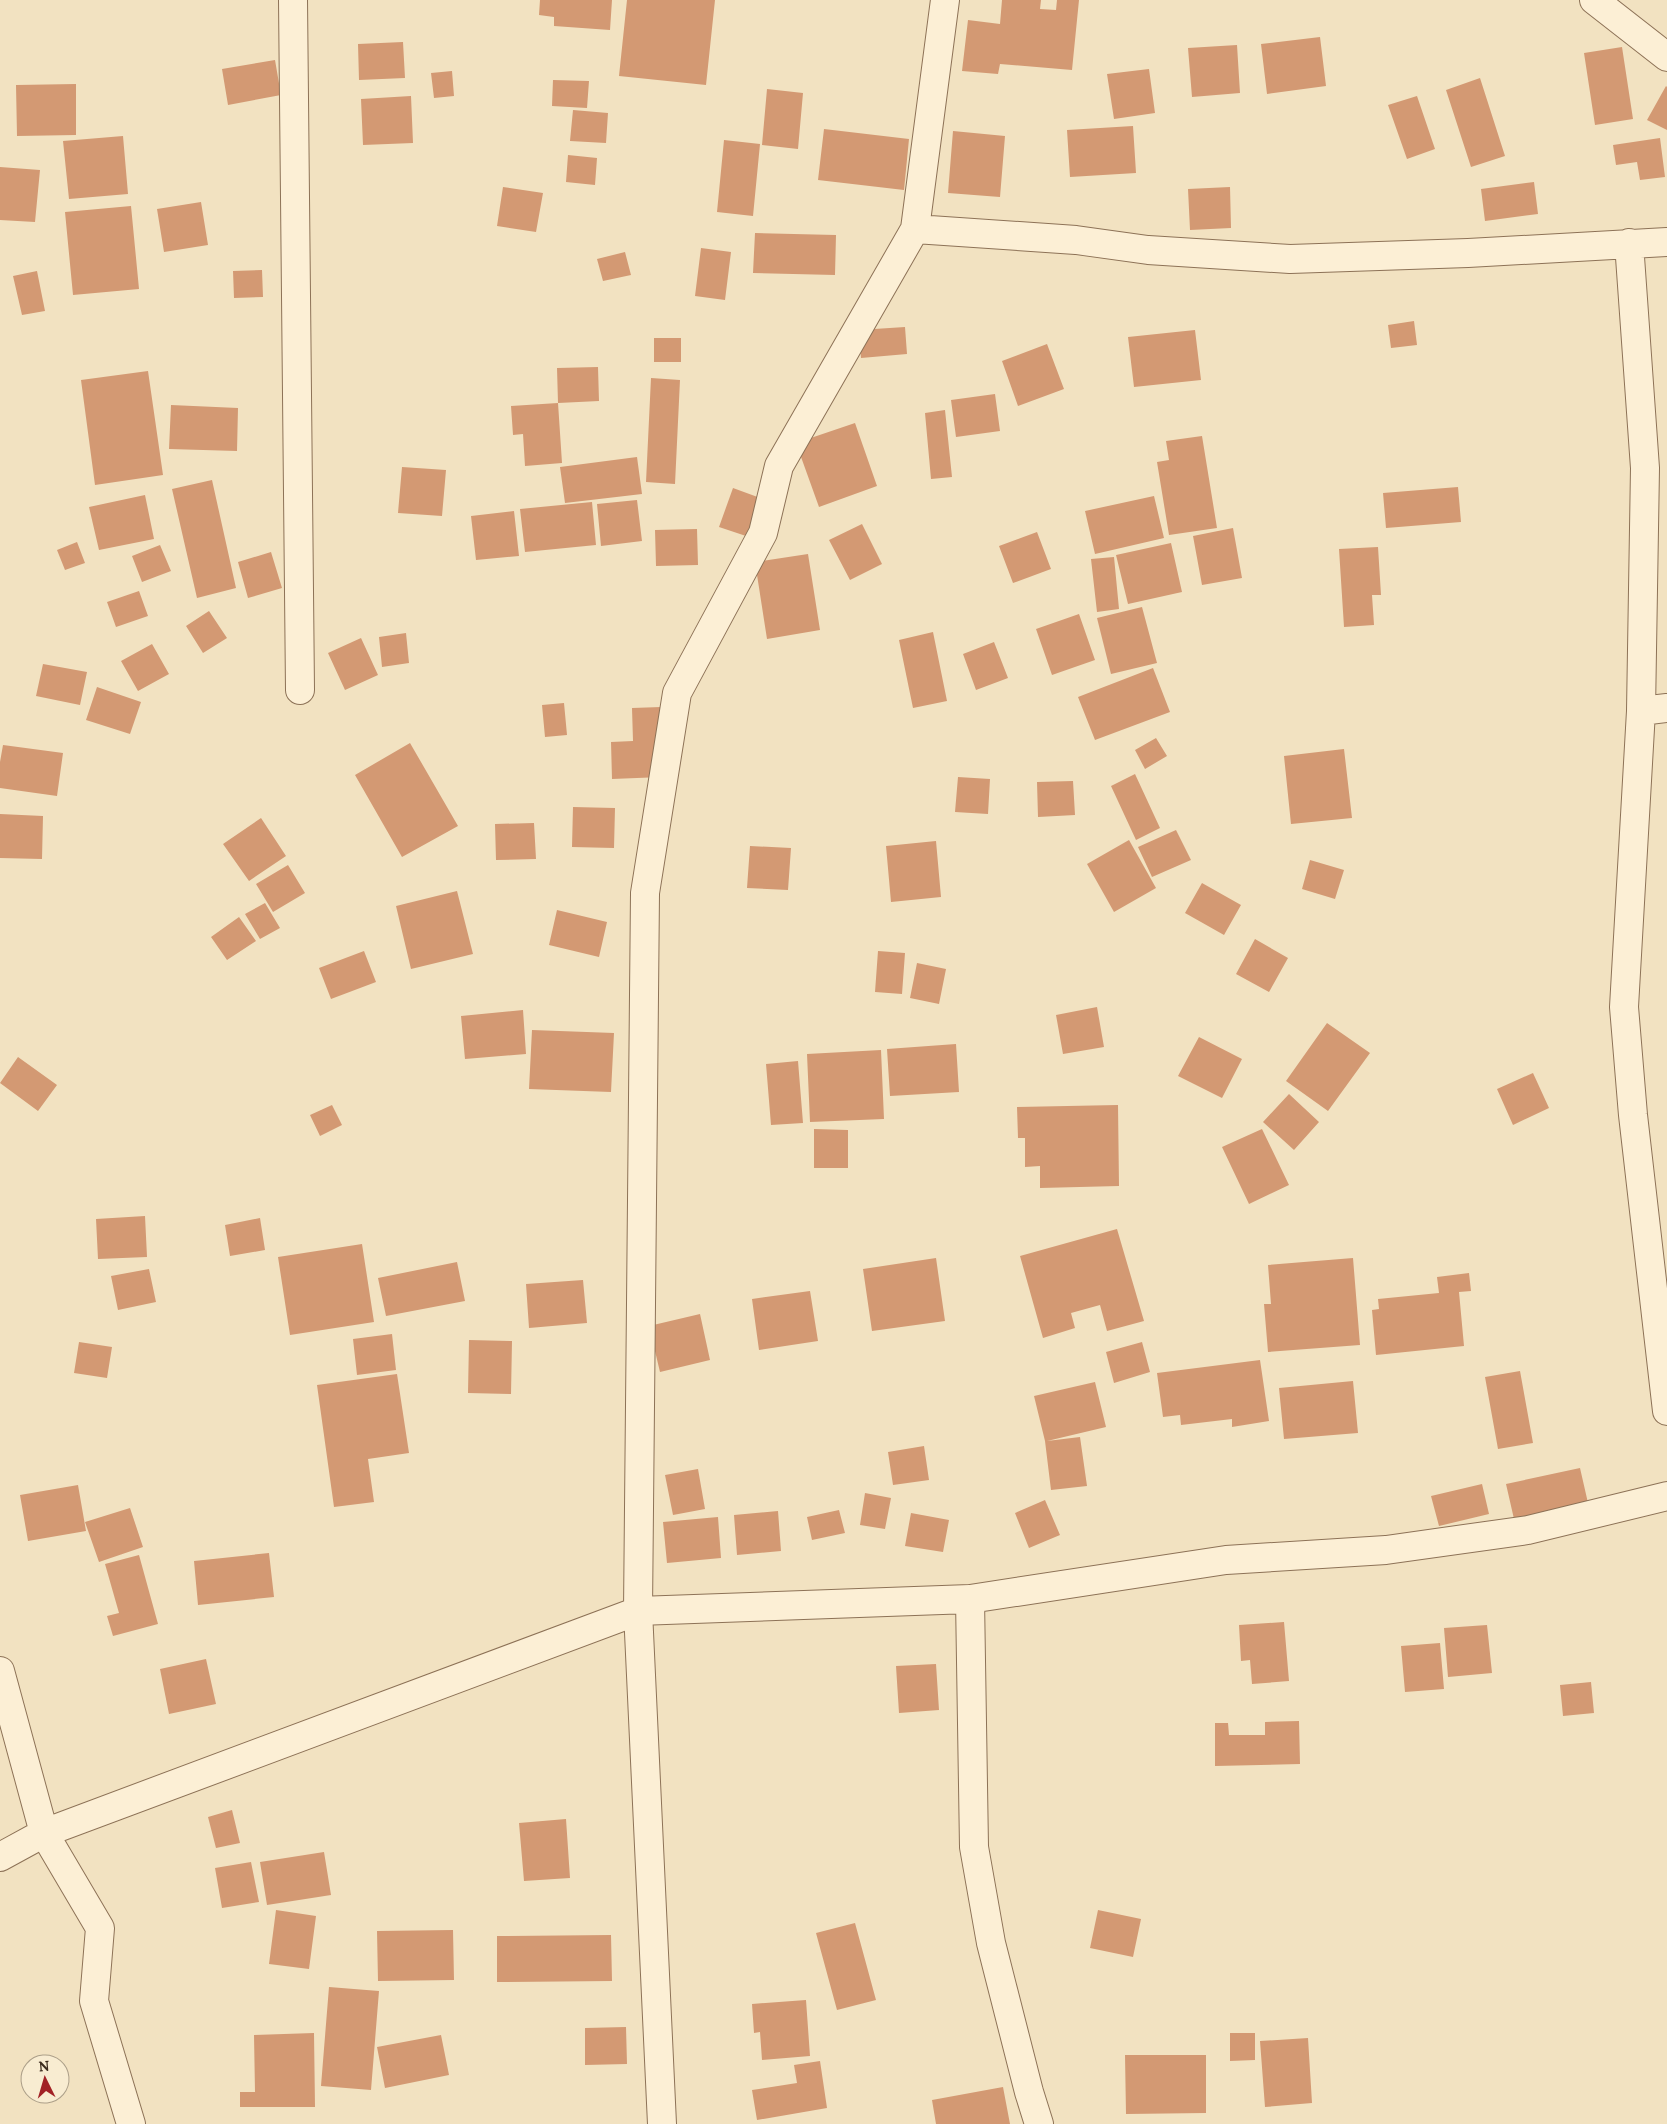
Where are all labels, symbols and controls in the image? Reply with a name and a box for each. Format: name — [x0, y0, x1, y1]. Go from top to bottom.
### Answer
north arrow — [20, 2054, 70, 2104]
text: N — [38, 2057, 50, 2075]

